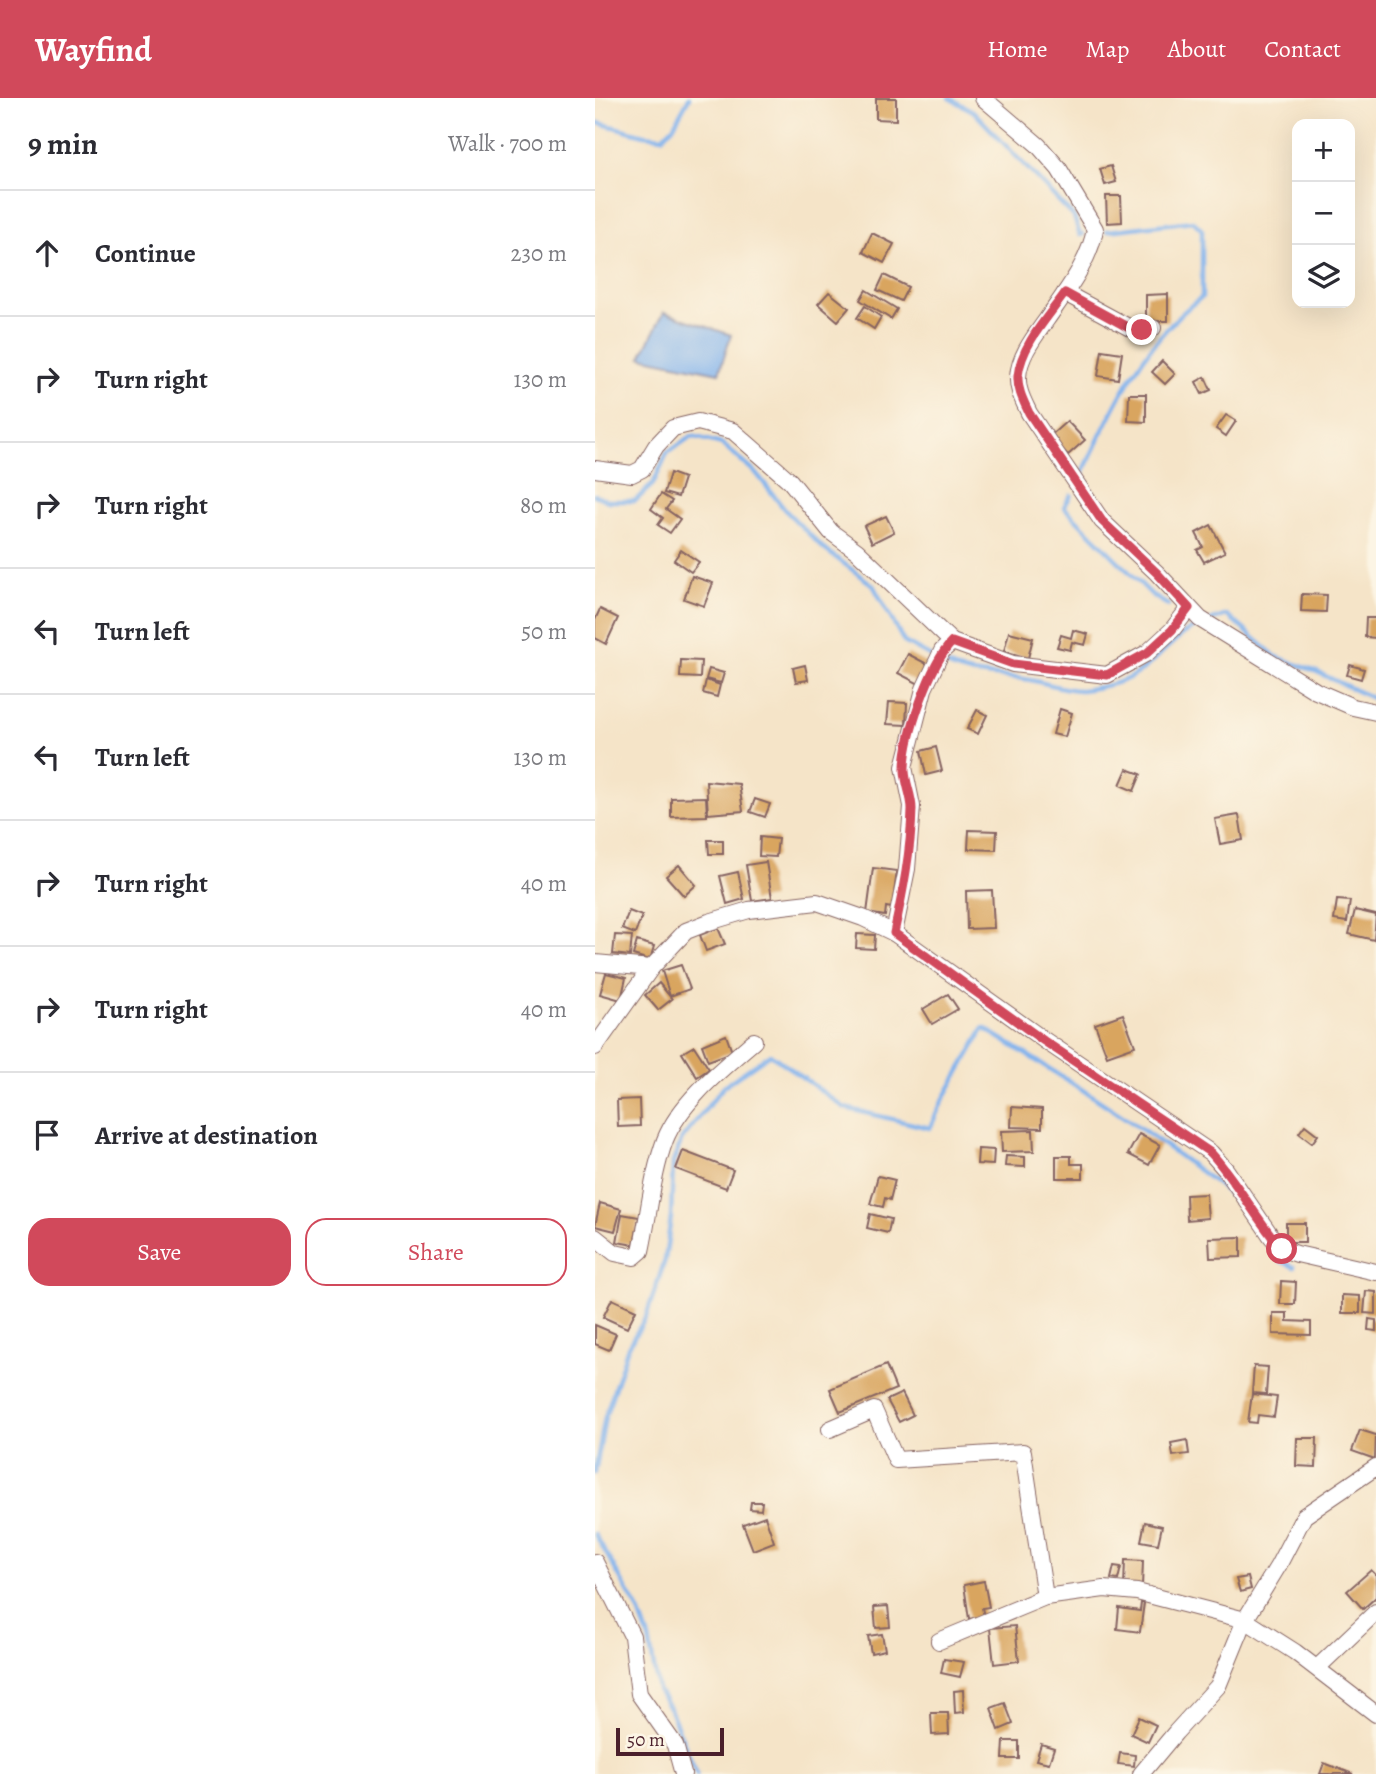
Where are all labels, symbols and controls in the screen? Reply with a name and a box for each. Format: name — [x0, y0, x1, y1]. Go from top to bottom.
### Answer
text: Wayfind — [35, 27, 152, 72]
text: Home — [987, 33, 1048, 65]
text: Map — [1086, 33, 1130, 65]
text: About — [1168, 33, 1226, 65]
text: Contact — [1264, 33, 1341, 65]
map controls — [1292, 119, 1355, 308]
button: + — [1292, 119, 1355, 182]
text: 9 min — [28, 124, 98, 164]
text: Walk · 700 m — [448, 128, 567, 159]
button: − — [1292, 182, 1355, 245]
icon: ahead — [28, 234, 66, 272]
text: Continue — [95, 236, 196, 271]
text: 230 m — [511, 238, 567, 269]
button: layers — [1292, 245, 1355, 308]
route end — [1126, 314, 1157, 345]
icon: right — [28, 360, 66, 398]
text: Turn right — [95, 362, 208, 397]
text: 130 m — [514, 364, 567, 395]
icon: right — [28, 486, 66, 524]
text: Turn right — [95, 488, 208, 523]
text: 80 m — [520, 490, 567, 521]
icon: left — [28, 612, 66, 650]
text: Turn left — [95, 614, 190, 649]
text: 50 m — [521, 616, 567, 647]
icon: left — [28, 738, 66, 776]
text: Turn left — [95, 740, 190, 775]
text: 130 m — [514, 742, 567, 773]
icon: right — [28, 864, 66, 902]
text: Turn right — [95, 866, 208, 901]
text: 40 m — [521, 868, 567, 899]
icon: right — [28, 990, 66, 1028]
text: Turn right — [95, 992, 208, 1027]
text: 40 m — [521, 994, 567, 1025]
icon: arrive — [28, 1116, 66, 1154]
text: Arrive at destination — [95, 1118, 318, 1153]
button: Save — [28, 1218, 291, 1286]
button: Share — [305, 1218, 567, 1286]
route start — [1266, 1233, 1297, 1264]
scale bar — [616, 1725, 725, 1757]
text: 50 m — [627, 1727, 665, 1753]

